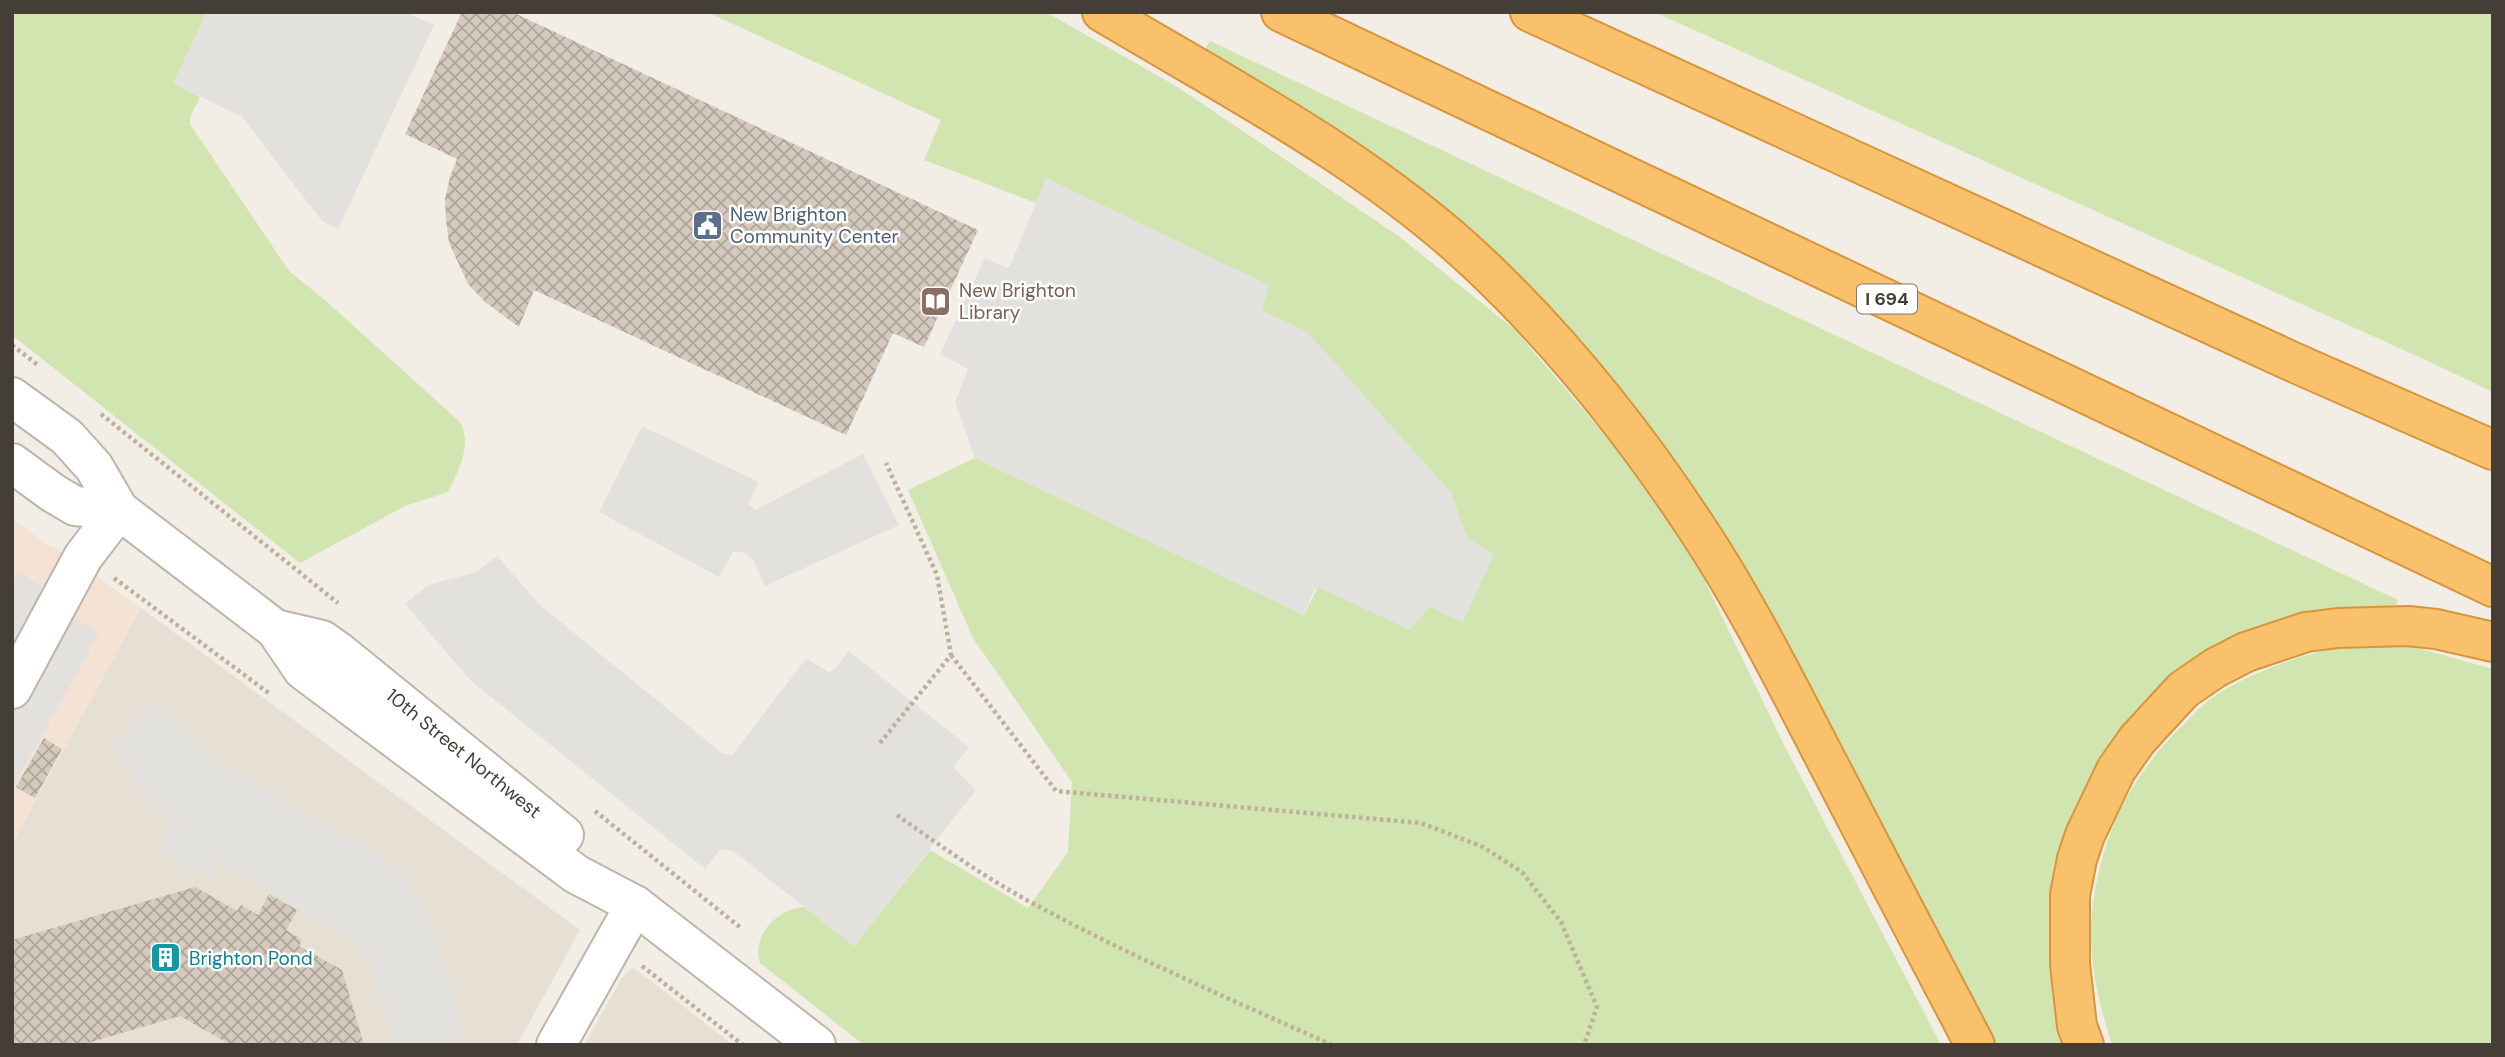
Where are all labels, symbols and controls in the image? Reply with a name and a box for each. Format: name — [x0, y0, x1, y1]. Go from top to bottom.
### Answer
place label: New Brighton Community Center — [730, 202, 899, 249]
public building icon: New Brighton Community Center — [690, 208, 724, 242]
place label: New Brighton Library — [959, 278, 1076, 325]
library icon: New Brighton Library — [919, 284, 953, 318]
road number: I 694 — [1857, 284, 1917, 314]
street label: 10th Street Northwest — [381, 683, 546, 824]
building icon: Brighton Pond — [149, 941, 183, 975]
place label: Brighton Pond — [189, 946, 313, 971]

